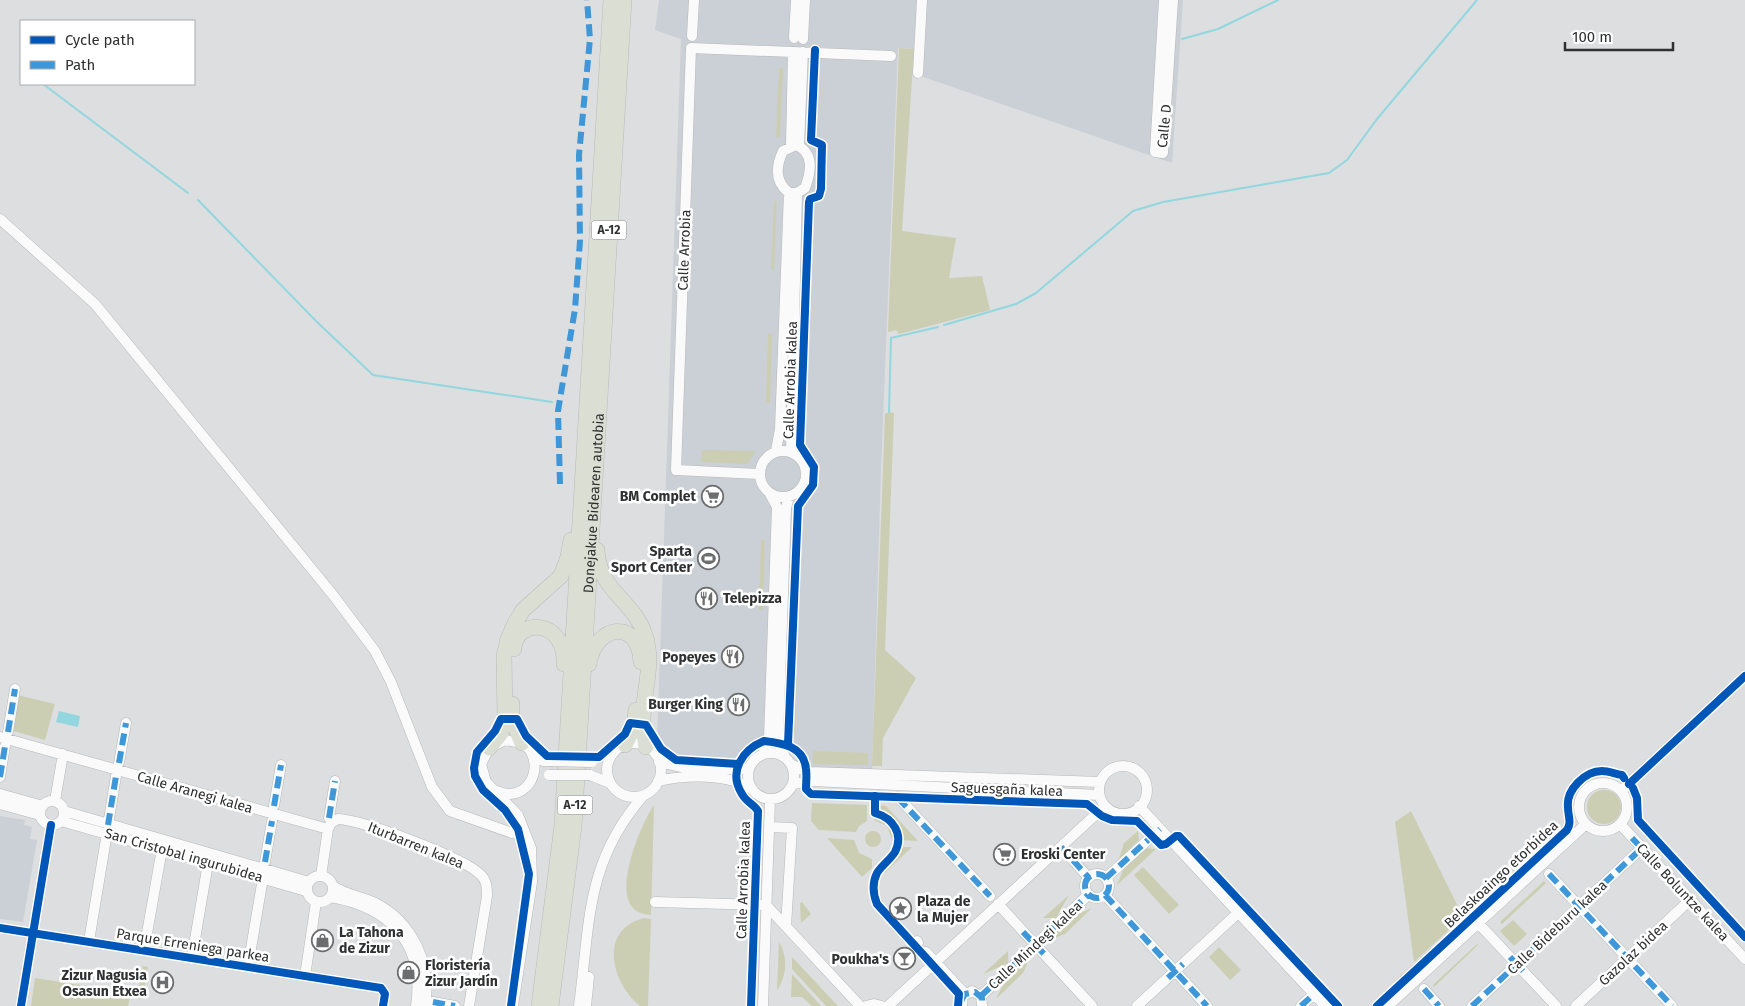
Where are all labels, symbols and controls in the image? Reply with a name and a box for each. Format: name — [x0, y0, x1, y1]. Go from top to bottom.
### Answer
legend — [20, 20, 195, 85]
scale bar — [1565, 20, 1672, 52]
text: 100 m — [1572, 28, 1612, 46]
text: Cycle path — [65, 31, 135, 49]
text: Path — [65, 56, 95, 74]
street label: Calle D — [1154, 103, 1175, 149]
street label: Calle Arrobia — [675, 209, 694, 291]
road number: A-12 — [592, 220, 626, 240]
street label: Calle Arrobia kalea — [780, 321, 801, 439]
street label: Donejakue Bidearen autobia — [580, 412, 608, 594]
supermarket icon: BM Complet — [700, 484, 724, 508]
place label: BM Complet — [620, 488, 697, 505]
place label: Sparta Sport Center — [611, 543, 692, 576]
sports icon: Sparta Sport Center — [696, 547, 720, 571]
restaurant icon: Telepizza — [695, 586, 719, 610]
place label: Telepizza — [723, 590, 782, 607]
restaurant icon: Popeyes — [720, 645, 744, 669]
place label: Popeyes — [662, 649, 716, 666]
restaurant icon: Burger King — [727, 692, 751, 716]
place label: Burger King — [648, 696, 723, 713]
street label: Calle Aranegi kalea — [135, 768, 255, 817]
street label: Saguesgaña kalea — [951, 779, 1063, 800]
road number: A-12 — [558, 796, 592, 814]
street label: Belaskoaingo etorbidea — [1441, 817, 1562, 932]
street label: Iturbarren kalea — [365, 818, 466, 872]
street label: Calle Arrobia kalea — [733, 821, 754, 939]
street label: San Cristobal ingurubidea — [103, 825, 265, 886]
street label: Calle Boluntze kalea — [1633, 840, 1732, 945]
supermarket icon: Eroski Center — [993, 842, 1017, 866]
place label: Eroski Center — [1021, 846, 1106, 863]
street label: Calle Bideburu kalea — [1504, 877, 1611, 978]
place label: Plaza de la Mujer — [917, 893, 971, 926]
place icon: Plaza de la Mujer — [889, 897, 913, 921]
street label: Calle Mindegi kalea — [985, 897, 1086, 993]
street label: Gazolaz bidea — [1595, 917, 1671, 990]
place label: La Tahona de Zizur — [339, 924, 404, 957]
street label: Parque Erreniega parkea — [115, 925, 271, 966]
shop icon: La Tahona de Zizur — [311, 928, 335, 952]
bar icon: Poukha's — [893, 947, 917, 971]
place label: Poukha's — [832, 951, 889, 968]
place label: Floristería Zizur Jardín — [425, 957, 498, 990]
shop icon: Floristería Zizur Jardín — [397, 961, 421, 985]
place label: Zizur Nagusia Osasun Etxea — [61, 967, 147, 1000]
hospital icon: Zizur Nagusia Osasun Etxea — [151, 971, 175, 995]

